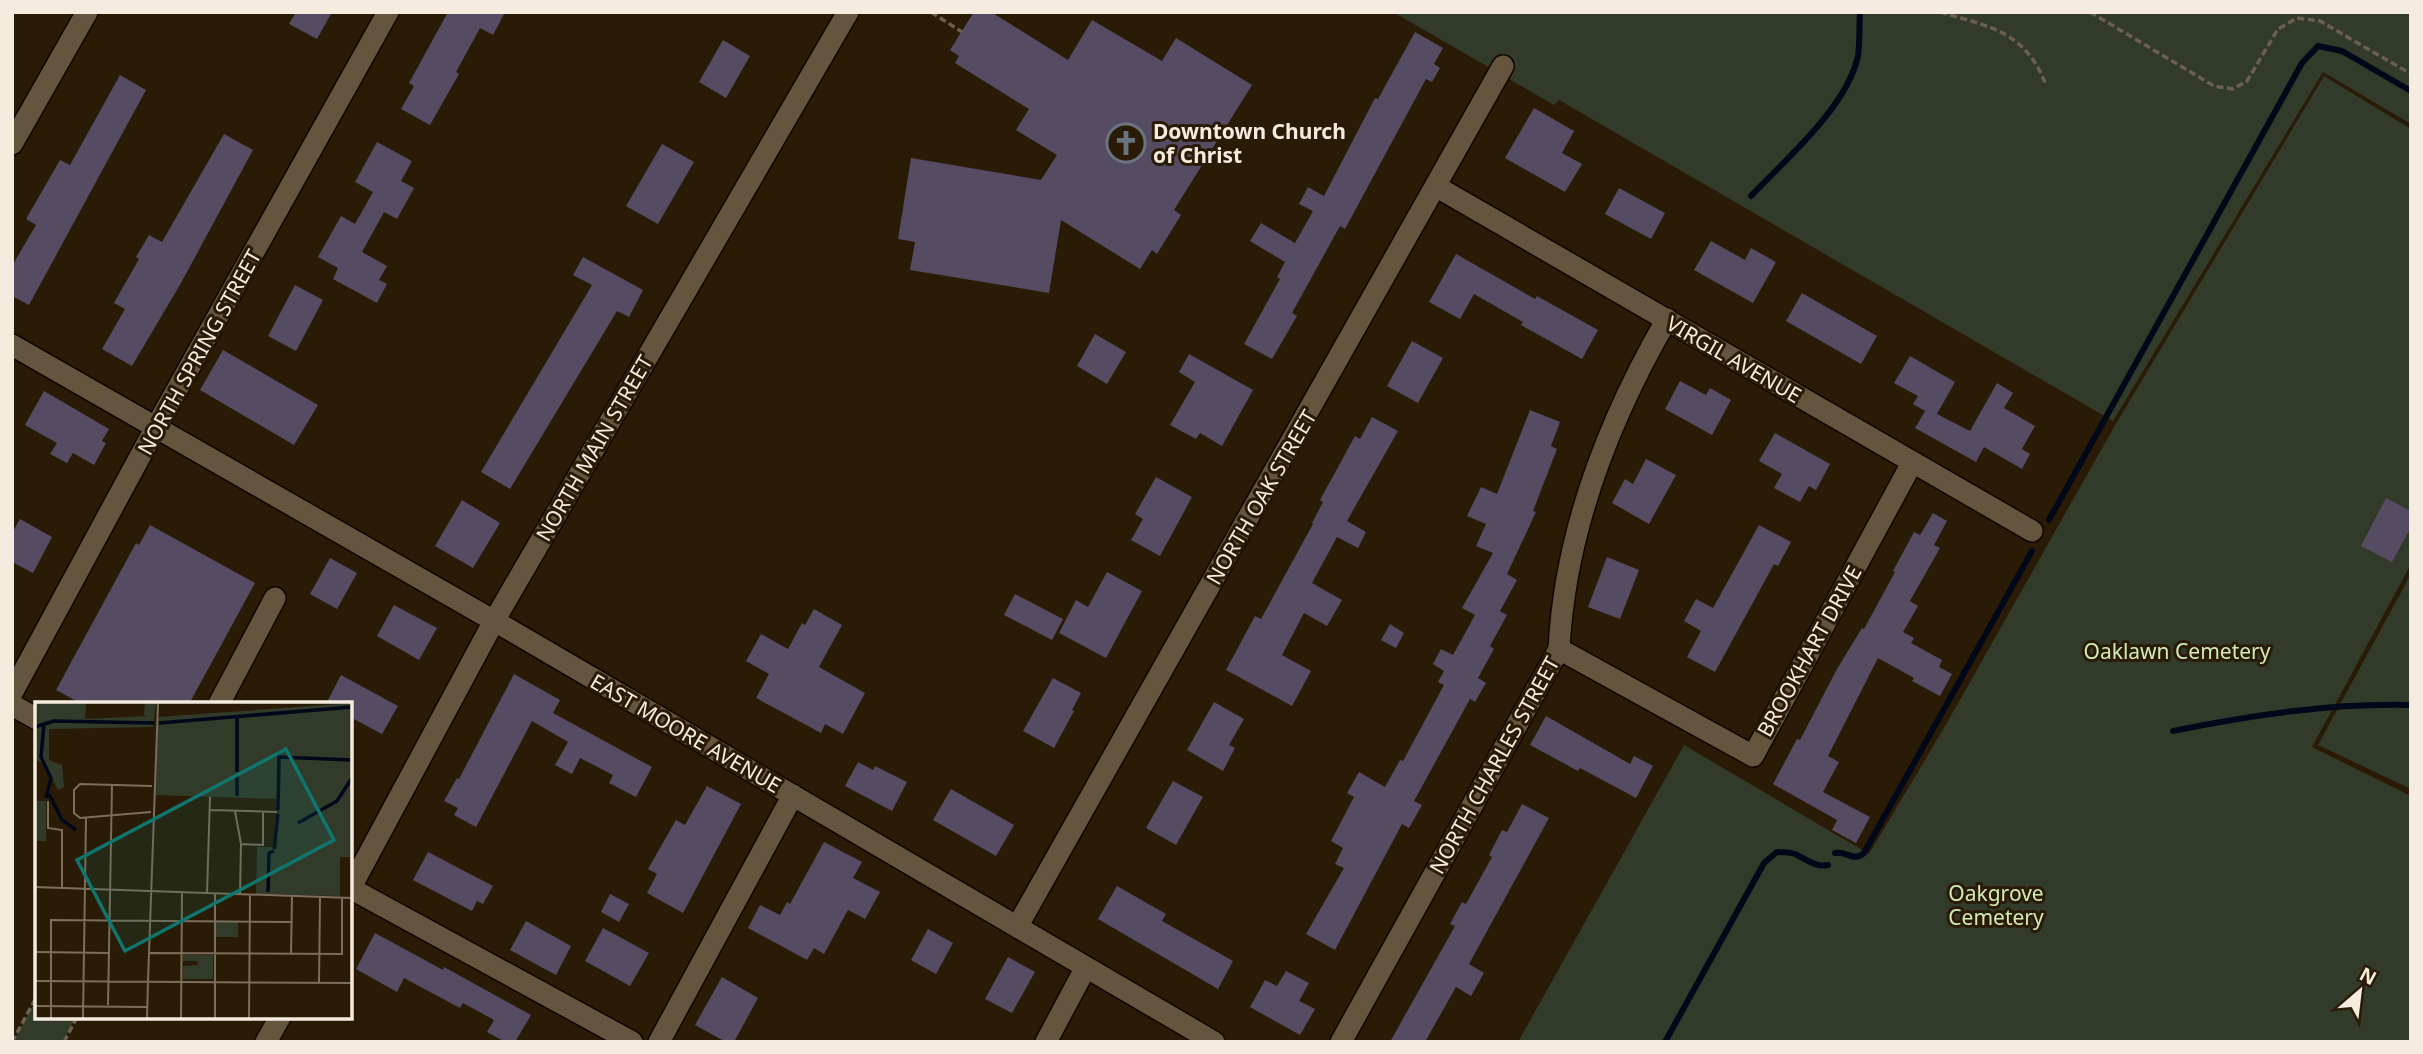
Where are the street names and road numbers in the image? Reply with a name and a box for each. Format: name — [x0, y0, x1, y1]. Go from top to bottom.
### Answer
street label: NORTH SPRING STREET — [131, 244, 267, 460]
street label: VIRGIL AVENUE — [1661, 309, 1807, 409]
street label: NORTH MAIN STREET — [529, 350, 659, 546]
street label: NORTH OAK STREET — [1200, 404, 1323, 589]
street label: BROOKHART DRIVE — [1750, 560, 1868, 742]
street label: NORTH CHARLES STREET — [1423, 651, 1566, 879]
street label: EAST MOORE AVENUE — [586, 667, 786, 799]

